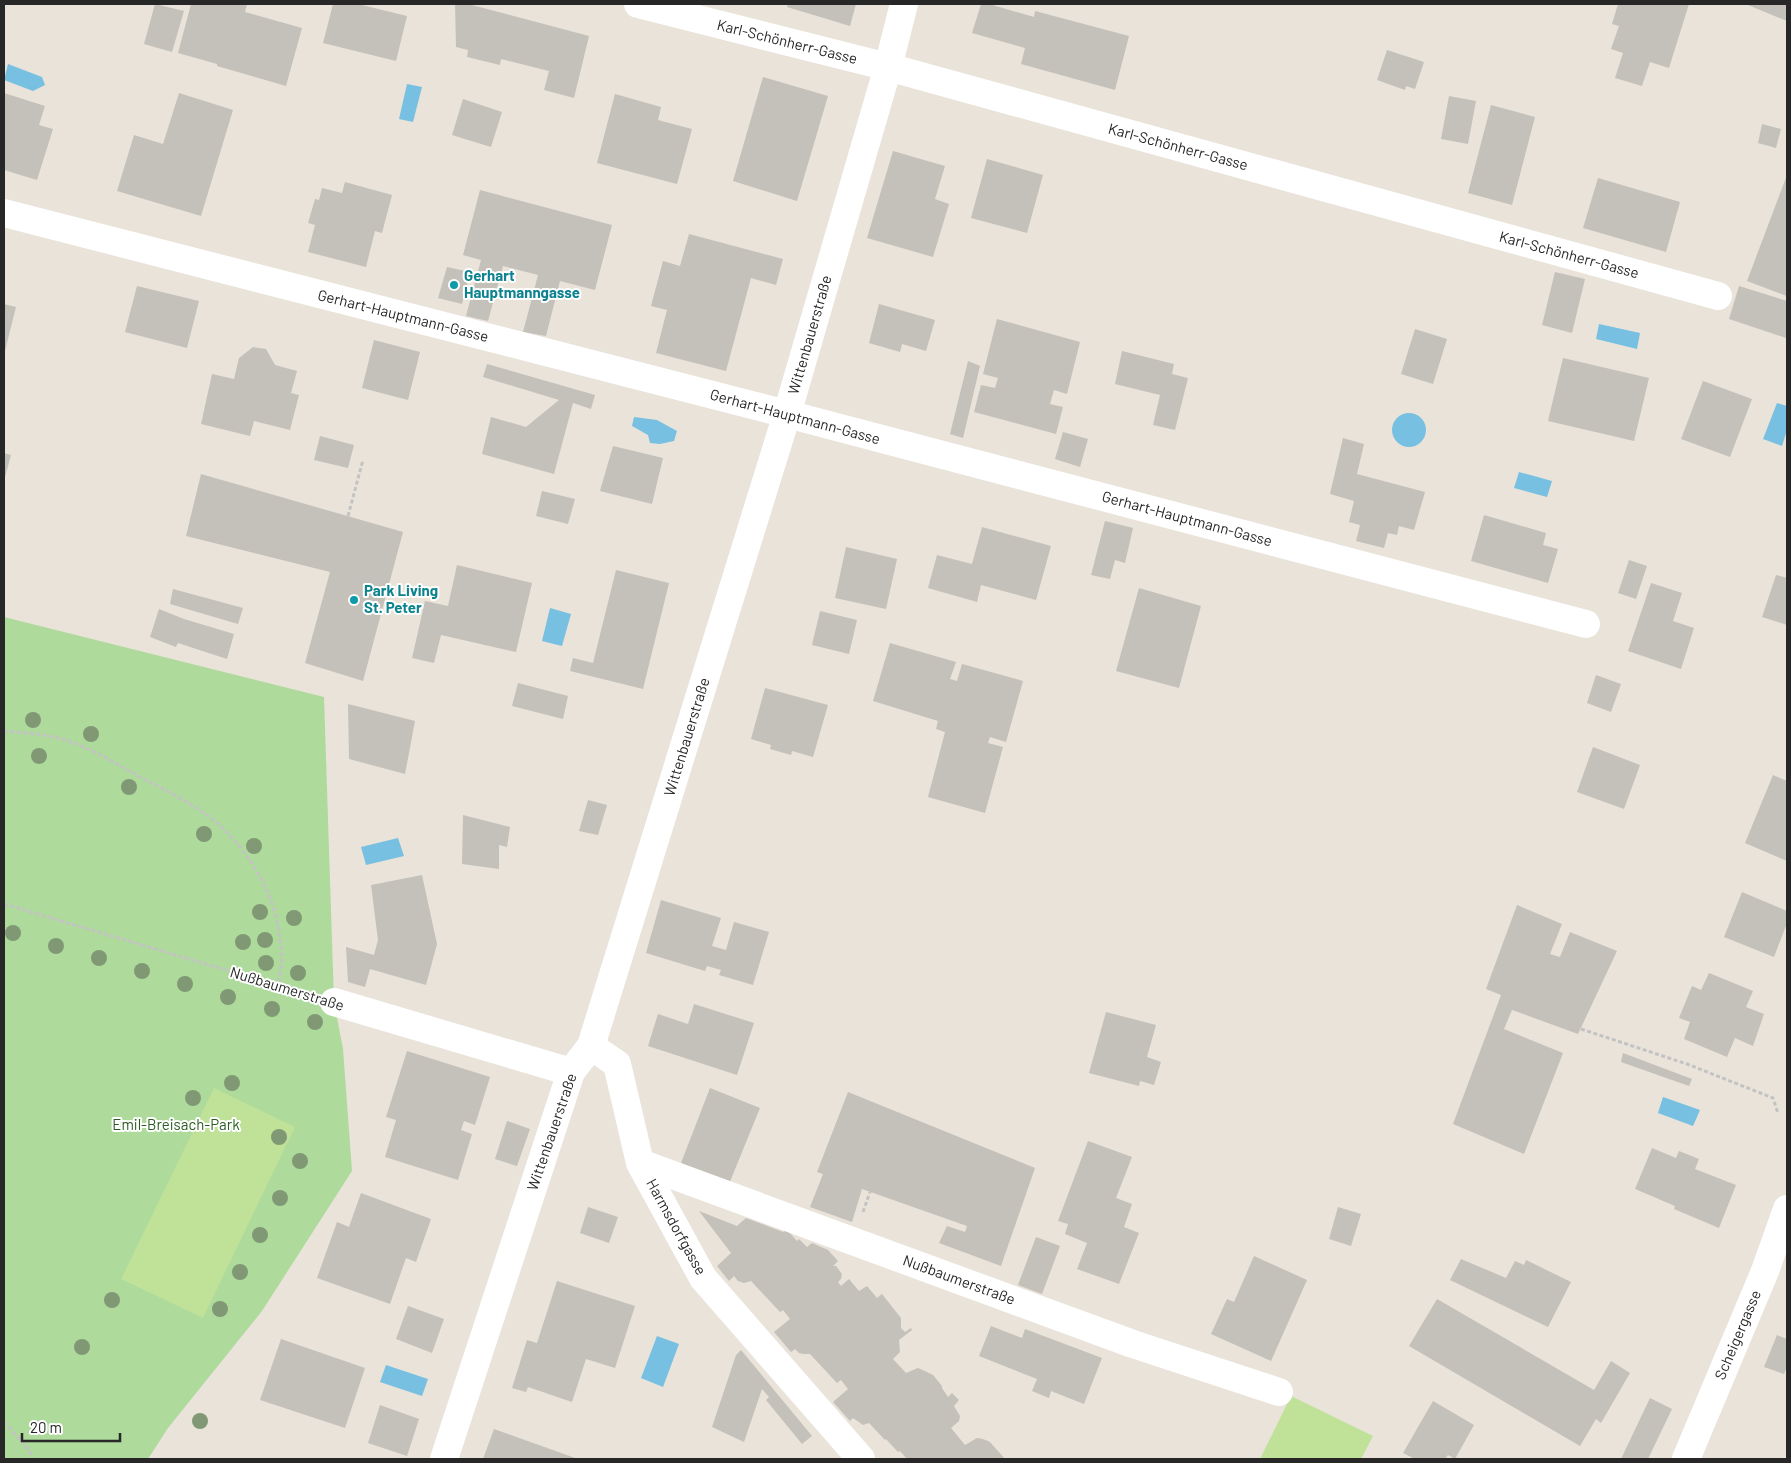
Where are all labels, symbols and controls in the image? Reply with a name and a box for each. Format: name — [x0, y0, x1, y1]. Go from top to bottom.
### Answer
street label: Karl-Schönherr-Gasse — [715, 15, 859, 67]
street label: Karl-Schönherr-Gasse — [1106, 119, 1250, 173]
street label: Karl-Schönherr-Gasse — [1497, 227, 1641, 281]
place label: Gerhart Hauptmanngasse — [464, 266, 580, 301]
street label: Wittenbauerstraße — [783, 273, 835, 396]
marker: Gerhart Hauptmanngasse — [448, 279, 460, 291]
street label: Gerhart-Hauptmann-Gasse — [316, 285, 491, 345]
street label: Gerhart-Hauptmann-Gasse — [708, 385, 882, 447]
street label: Gerhart-Hauptmann-Gasse — [1100, 487, 1274, 549]
place label: Park Living St. Peter — [364, 581, 438, 616]
marker: Park Living St. Peter — [348, 594, 360, 606]
street label: Wittenbauerstraße — [659, 675, 713, 798]
street label: Nußbaumerstraße — [228, 962, 346, 1014]
street label: Wittenbauerstraße — [522, 1071, 580, 1193]
park label: Emil-Breisach-Park — [112, 1115, 240, 1133]
street label: Harmsdorfgasse — [643, 1175, 711, 1278]
street label: Nußbaumerstraße — [901, 1250, 1018, 1308]
street label: Scheigergasse — [1710, 1287, 1764, 1382]
scale bar — [22, 1410, 120, 1442]
text: 20 m — [30, 1418, 62, 1436]

